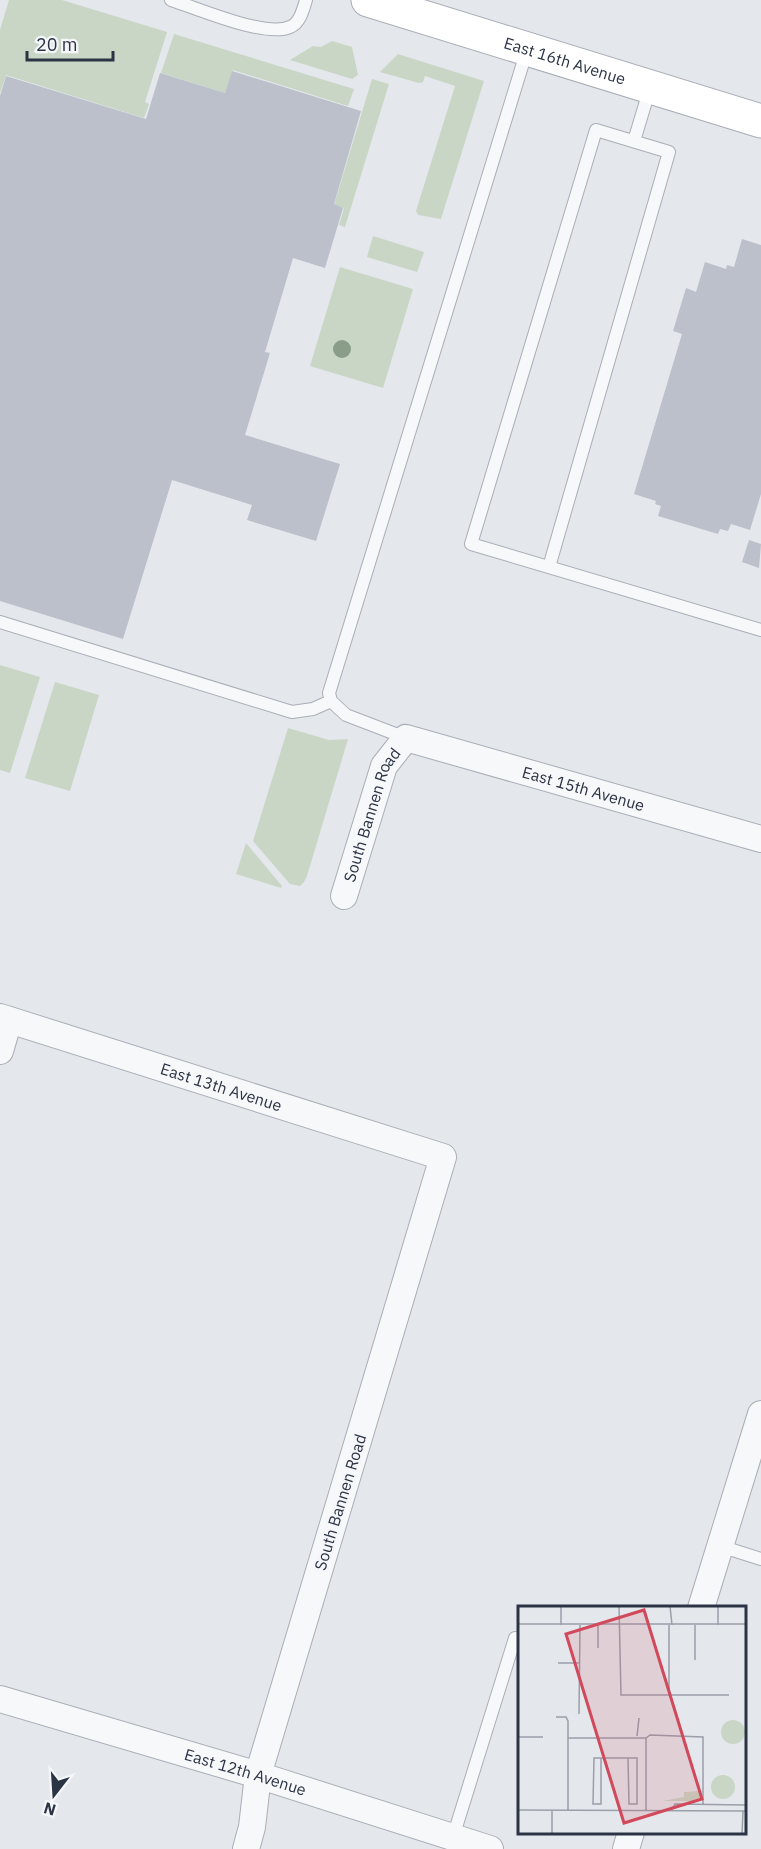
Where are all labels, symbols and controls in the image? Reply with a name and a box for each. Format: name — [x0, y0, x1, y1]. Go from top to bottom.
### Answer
scale bar — [27, 24, 112, 62]
street label: East 16th Avenue — [502, 32, 628, 89]
text: 20 m — [36, 33, 78, 56]
street label: South Bannen Road — [339, 744, 405, 884]
street label: East 15th Avenue — [520, 762, 647, 815]
street label: East 13th Avenue — [158, 1058, 285, 1116]
street label: South Bannen Road — [310, 1431, 370, 1573]
inset map — [518, 1606, 746, 1834]
street label: East 12th Avenue — [182, 1744, 309, 1800]
north arrow — [24, 1765, 84, 1825]
text: N — [41, 1798, 58, 1821]

